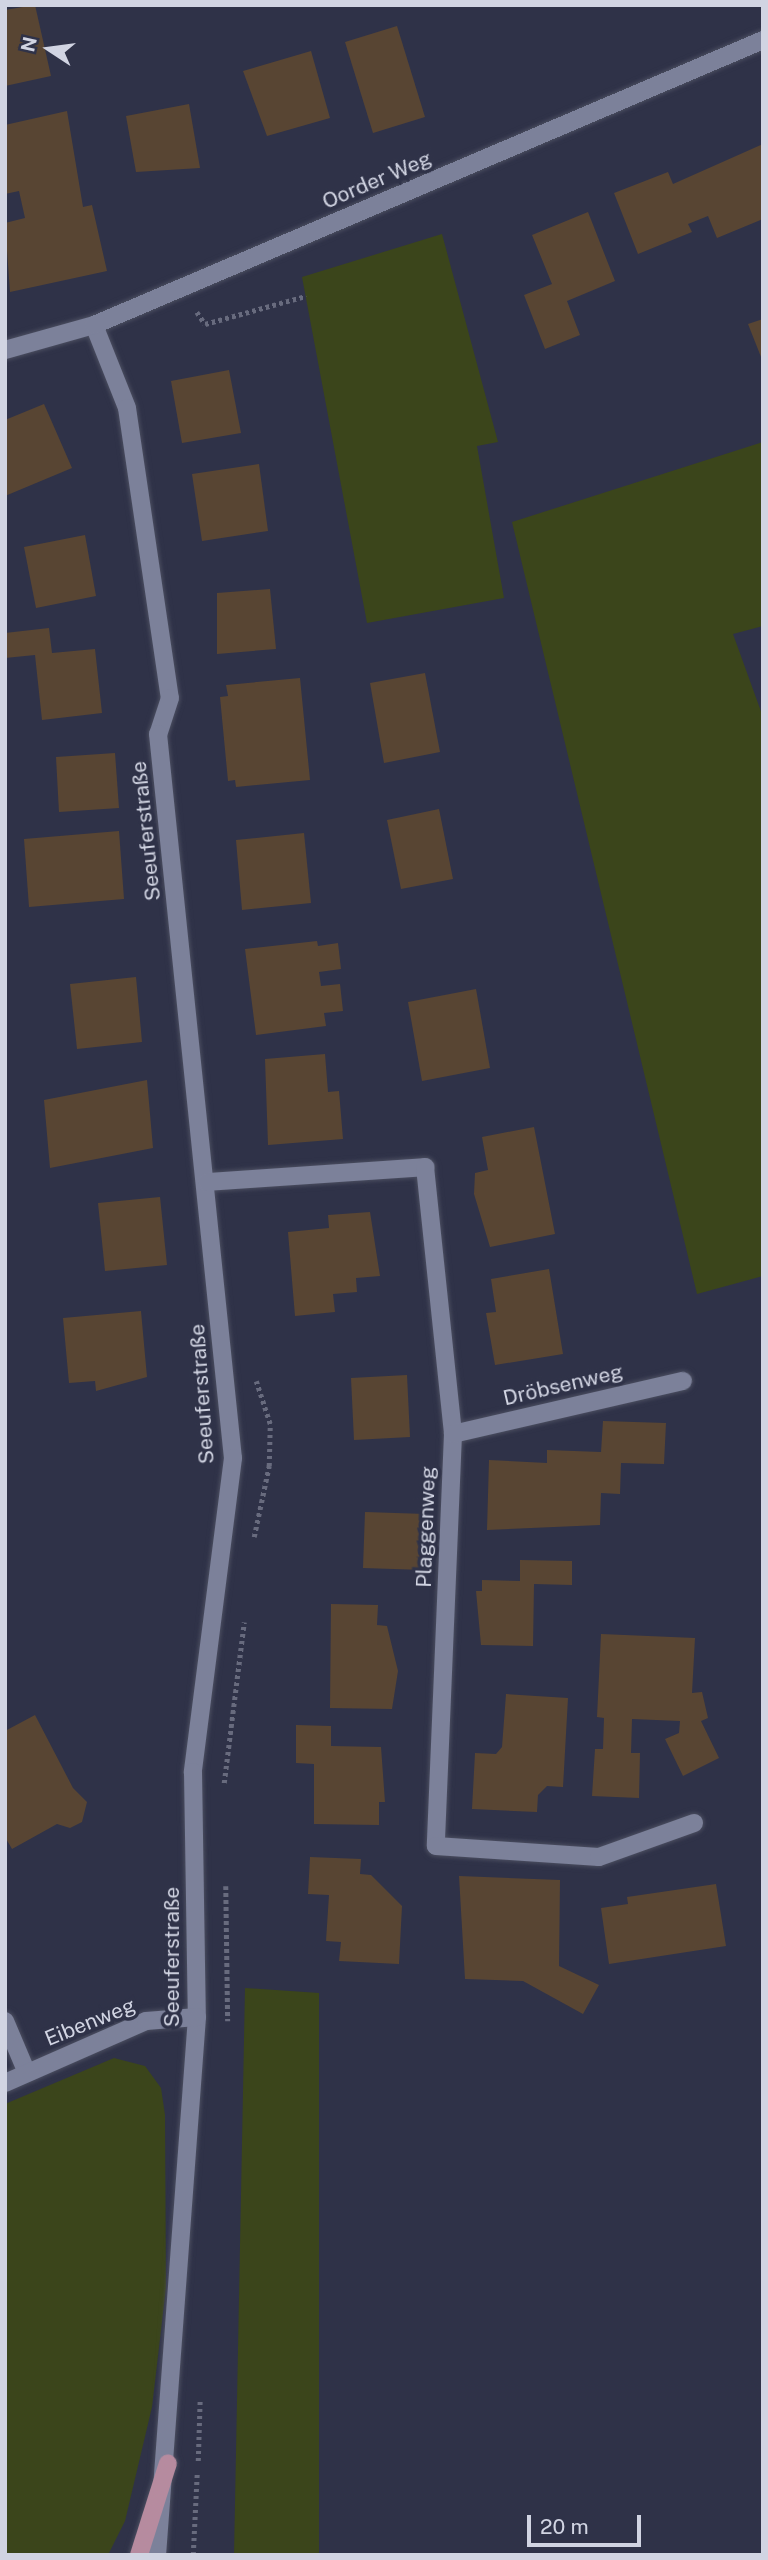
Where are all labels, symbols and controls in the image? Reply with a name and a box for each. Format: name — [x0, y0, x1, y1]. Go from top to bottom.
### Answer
north arrow — [14, 14, 84, 84]
text: N — [16, 35, 41, 54]
street label: Oorder Weg — [318, 146, 436, 214]
street label: Seeuferstraße — [126, 760, 166, 902]
street label: Seeuferstraße — [185, 1323, 219, 1465]
street label: Dröbsenweg — [501, 1359, 625, 1411]
street label: Plaggenweg — [411, 1466, 441, 1588]
street label: Seeuferstraße — [159, 1887, 185, 2027]
street label: Eibenweg — [41, 1992, 139, 2052]
scale bar — [530, 2500, 644, 2544]
text: 20 m — [540, 2514, 589, 2539]

